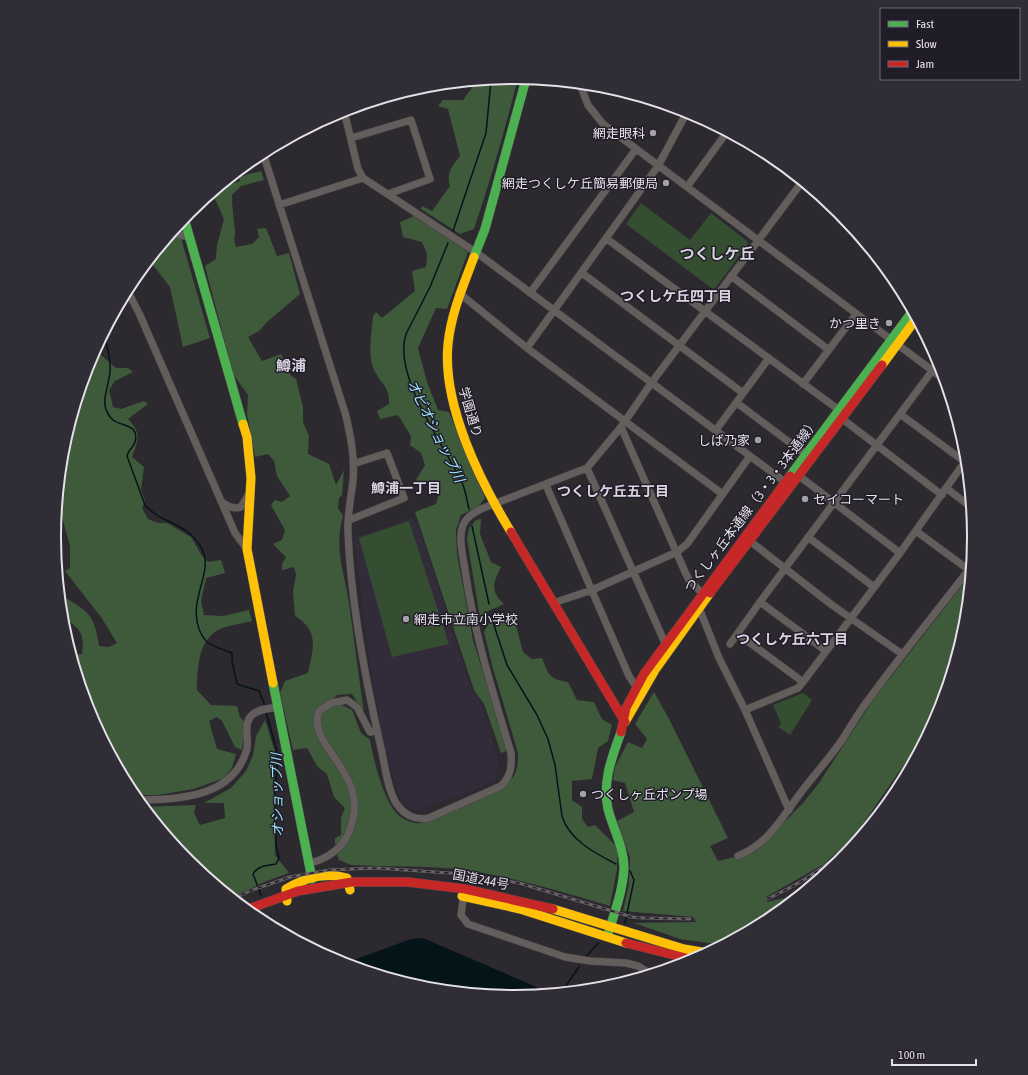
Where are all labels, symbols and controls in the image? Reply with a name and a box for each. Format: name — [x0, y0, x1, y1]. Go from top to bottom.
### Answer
legend — [880, 8, 1020, 80]
text: Fast — [916, 17, 934, 31]
text: Slow — [916, 37, 937, 51]
text: Jam — [916, 57, 934, 71]
place label: 網走眼科 — [593, 126, 645, 141]
marker: 網走眼科 — [648, 128, 658, 138]
place label: 網走つくしケ丘簡易郵便局 — [502, 176, 658, 191]
marker: 網走つくしケ丘簡易郵便局 — [661, 178, 671, 188]
district label: つくしケ丘 — [679, 245, 755, 262]
district label: つくしケ丘四丁目 — [620, 288, 732, 304]
place label: かつ里き — [829, 316, 881, 331]
marker: かつ里き — [884, 318, 894, 328]
district label: 鱒浦 — [276, 357, 306, 374]
water label: オビオショップ川 — [404, 377, 469, 487]
street label: 学園通り — [456, 385, 485, 439]
street label: つくしヶ丘本通線（3・3・3本通線） — [681, 416, 822, 595]
place label: しば乃家 — [698, 433, 750, 448]
marker: しば乃家 — [753, 435, 763, 445]
district label: 鱒浦一丁目 — [371, 480, 441, 496]
district label: つくしケ丘五丁目 — [557, 483, 669, 499]
place label: セイコーマート — [813, 492, 904, 507]
marker: セイコーマート — [800, 494, 810, 504]
place label: 網走市立南小学校 — [414, 612, 518, 627]
marker: 網走市立南小学校 — [401, 614, 411, 624]
district label: つくしケ丘六丁目 — [736, 631, 848, 647]
water label: オショップ川 — [268, 751, 286, 837]
place label: つくしヶ丘ポンプ場 — [591, 787, 708, 802]
marker: つくしヶ丘ポンプ場 — [578, 789, 588, 799]
street label: 国道244号 — [451, 867, 510, 892]
scale bar — [892, 1041, 976, 1067]
text: 100 m — [898, 1048, 925, 1062]

